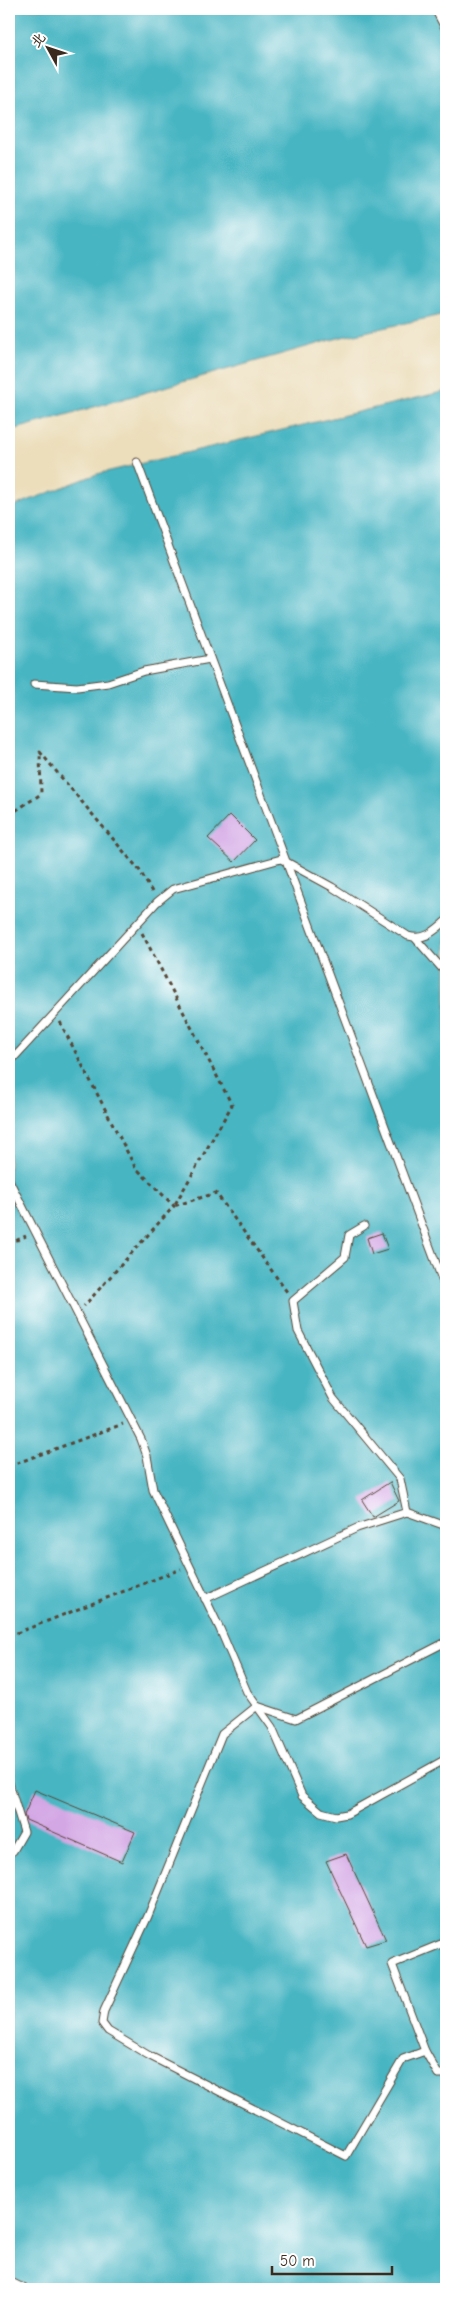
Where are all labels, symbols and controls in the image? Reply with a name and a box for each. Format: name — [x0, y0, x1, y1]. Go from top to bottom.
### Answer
north arrow — [22, 22, 72, 72]
text: 北 — [27, 29, 49, 51]
scale bar — [272, 2243, 392, 2275]
text: 50 m — [280, 2252, 315, 2270]

